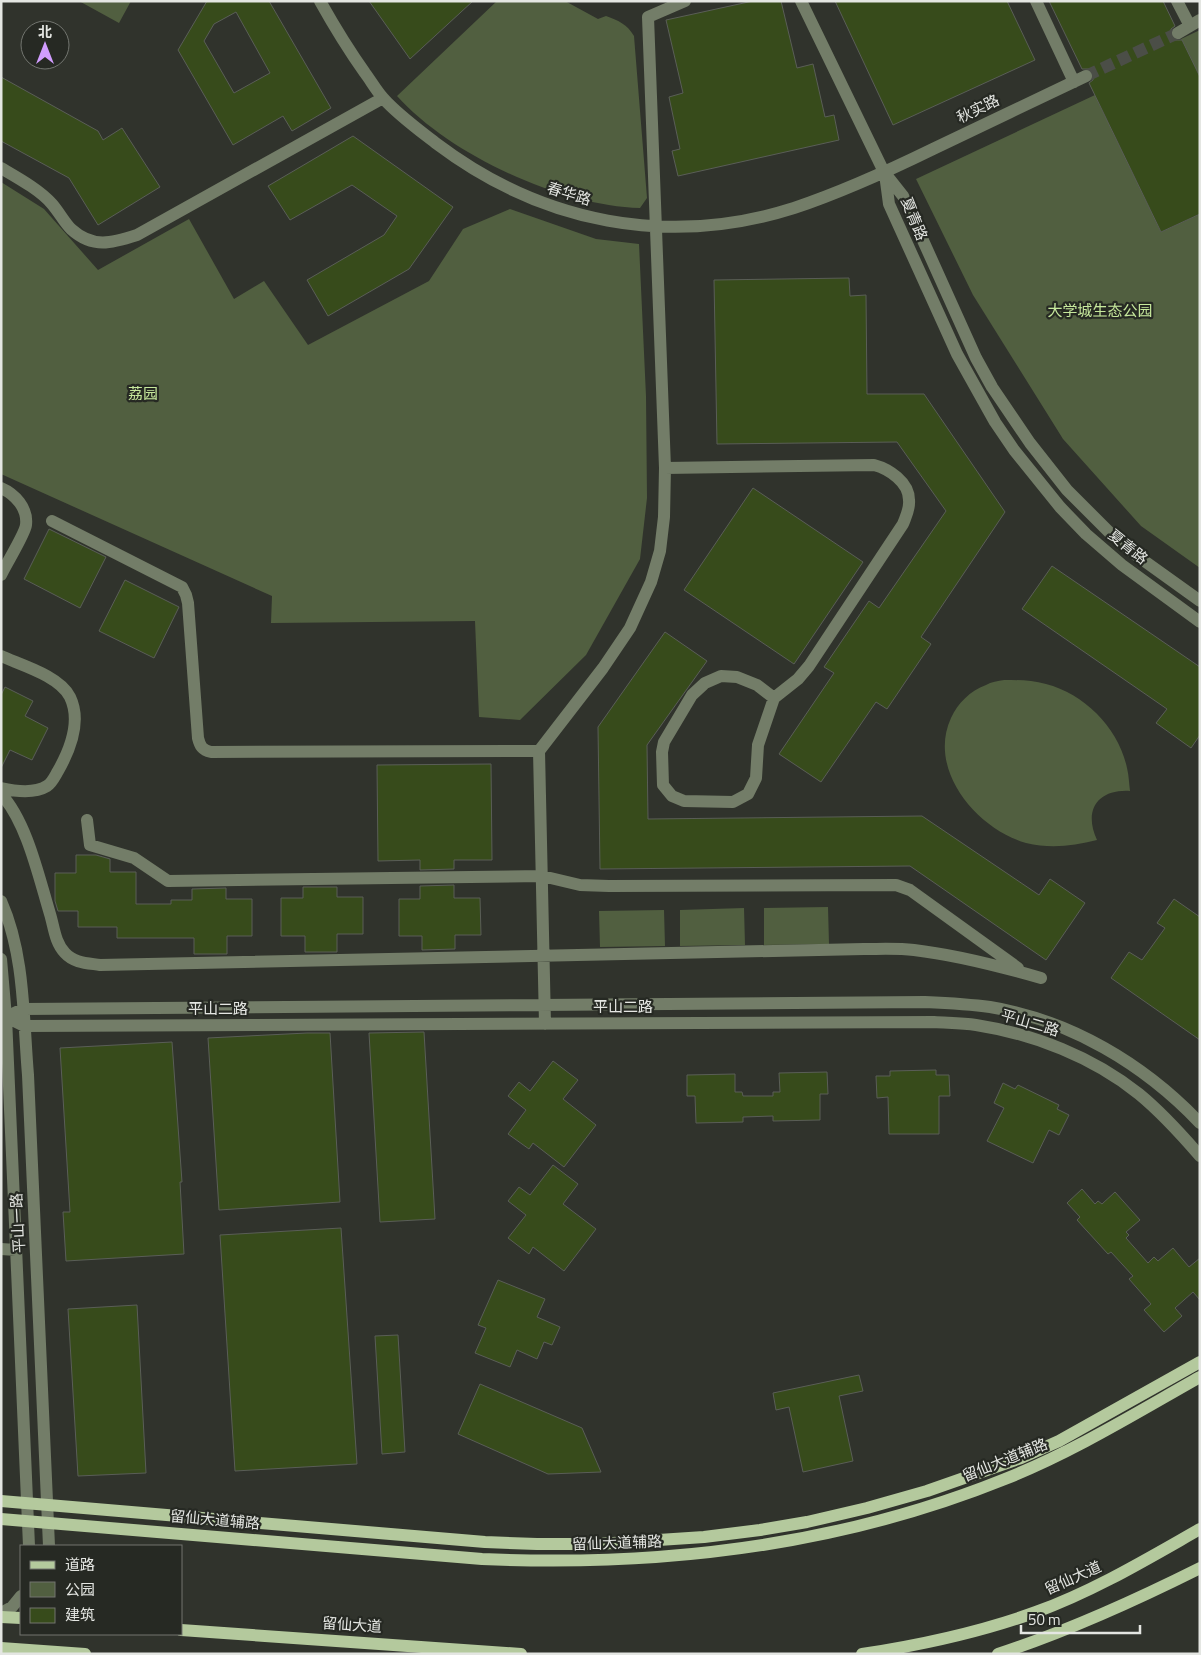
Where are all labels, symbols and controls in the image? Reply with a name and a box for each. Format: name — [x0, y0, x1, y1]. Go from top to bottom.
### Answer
north arrow — [20, 20, 70, 70]
text: 北 — [38, 21, 52, 42]
street label: 秋实路 — [953, 88, 1003, 129]
street label: 春华路 — [544, 176, 594, 211]
street label: 夏青路 — [895, 194, 934, 244]
park label: 大学城生态公园 — [1047, 299, 1153, 322]
park label: 荔园 — [128, 382, 158, 405]
street label: 夏青路 — [1104, 524, 1153, 570]
street label: 平山二路 — [593, 995, 653, 1018]
street label: 平山二路 — [188, 997, 248, 1020]
street label: 平山二路 — [998, 1003, 1062, 1042]
street label: 平山一路 — [4, 1192, 31, 1254]
street label: 留仙大道辅路 — [959, 1432, 1051, 1487]
street label: 留仙大道辅路 — [169, 1504, 261, 1535]
street label: 留仙大道辅路 — [572, 1529, 662, 1556]
legend — [20, 1545, 182, 1635]
text: 道路 — [65, 1553, 95, 1576]
street label: 留仙大道 — [1041, 1555, 1105, 1600]
text: 公园 — [65, 1578, 95, 1601]
scale bar — [1021, 1602, 1140, 1634]
text: 建筑 — [65, 1603, 95, 1626]
text: 50 m — [1028, 1608, 1061, 1631]
street label: 留仙大道 — [321, 1611, 383, 1638]

